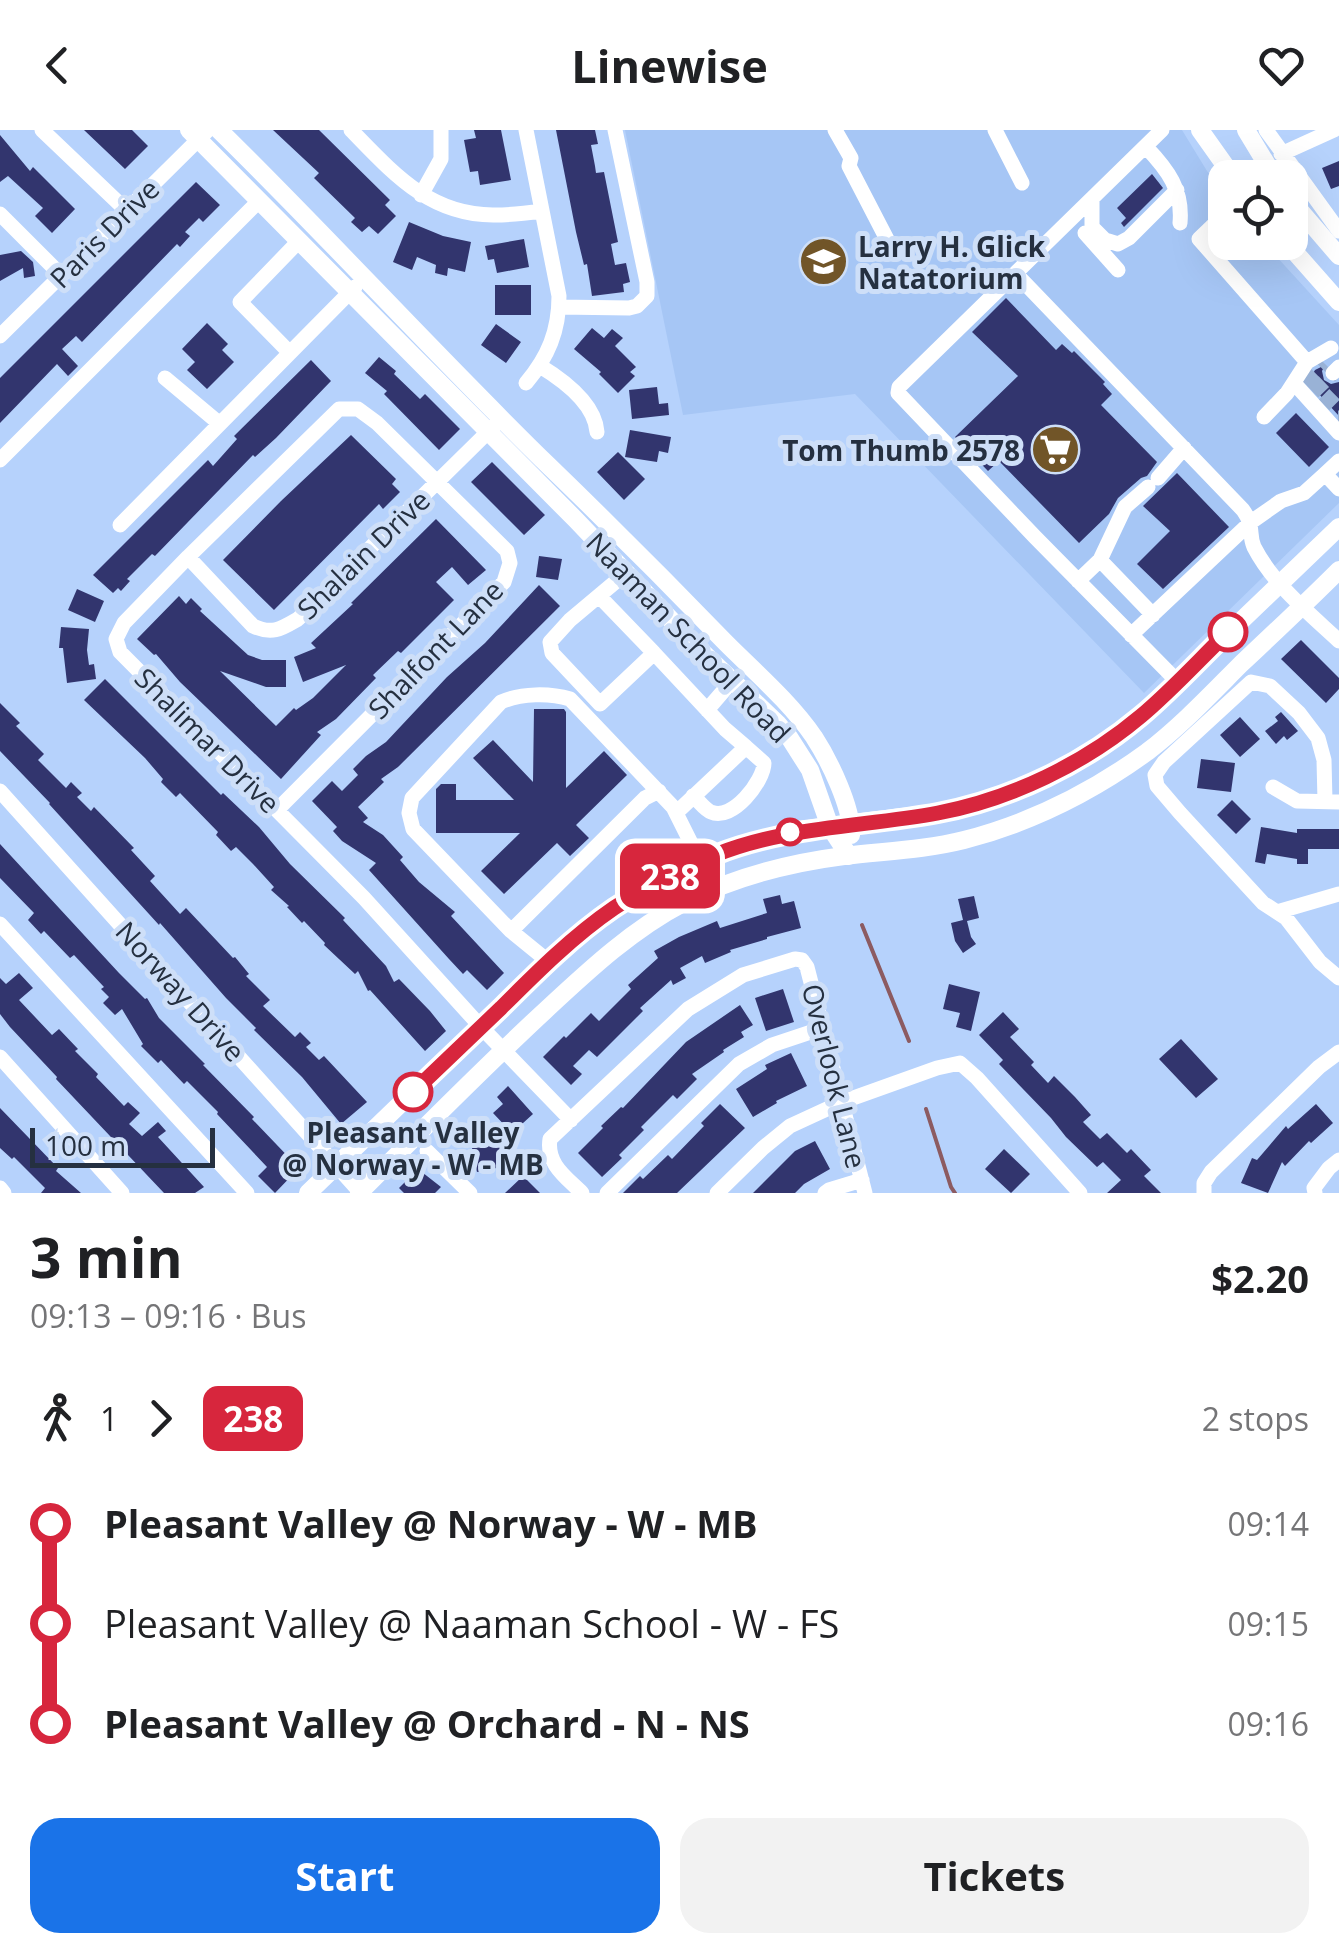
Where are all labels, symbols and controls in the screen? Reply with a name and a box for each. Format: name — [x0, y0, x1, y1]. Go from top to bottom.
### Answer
text: Linewise — [571, 35, 768, 96]
icon: back — [30, 38, 85, 93]
icon: heart — [1254, 38, 1309, 93]
map controls — [1208, 160, 1308, 260]
button: locate — [1208, 160, 1308, 260]
street label: Paris Drive — [41, 170, 167, 296]
place label: Larry H. Glick Natatorium — [858, 227, 1046, 297]
school or university icon: Larry H. Glick Natatorium — [797, 236, 849, 288]
supermarket icon: Tom Thumb 2578 — [1029, 424, 1081, 476]
place label: Tom Thumb 2578 — [782, 431, 1020, 469]
street label: Shalain Drive — [288, 481, 438, 627]
street label: Naaman School Road — [578, 523, 800, 751]
street label: Shalfont Lane — [359, 571, 511, 727]
unlabelled marker — [1209, 613, 1247, 651]
street label: Shalimar Drive — [127, 659, 289, 821]
unlabelled marker — [777, 819, 803, 845]
line badge: 238 — [612, 844, 728, 908]
text: 238 — [640, 853, 700, 900]
street label: Norway Drive — [108, 913, 254, 1069]
street label: Overlook Lane — [794, 980, 876, 1172]
marker: Pleasant Valley @ Norway - W - MB — [394, 1073, 432, 1111]
place label: Pleasant Valley @ Norway - W - MB — [282, 1113, 544, 1183]
scale bar — [30, 1123, 215, 1168]
text: 100 m — [45, 1126, 126, 1164]
text: 3 min — [30, 1219, 183, 1294]
text: $2.20 — [1211, 1252, 1309, 1304]
text: 09:13 – 09:16 · Bus — [30, 1294, 306, 1337]
icon: walk — [30, 1391, 85, 1446]
icon: forward — [133, 1391, 188, 1446]
text: 238 — [223, 1395, 283, 1442]
text: 1 — [100, 1397, 118, 1440]
text: 2 stops — [1202, 1397, 1309, 1440]
text: Pleasant Valley @ Norway - W - MB — [104, 1497, 758, 1549]
text: 09:14 — [1227, 1502, 1309, 1545]
text: Pleasant Valley @ Naaman School - W - FS — [104, 1597, 839, 1649]
text: 09:15 — [1227, 1602, 1309, 1645]
text: Pleasant Valley @ Orchard - N - NS — [104, 1697, 750, 1749]
text: 09:16 — [1227, 1702, 1309, 1745]
button: Start — [30, 1818, 660, 1933]
button: Tickets — [680, 1818, 1309, 1933]

